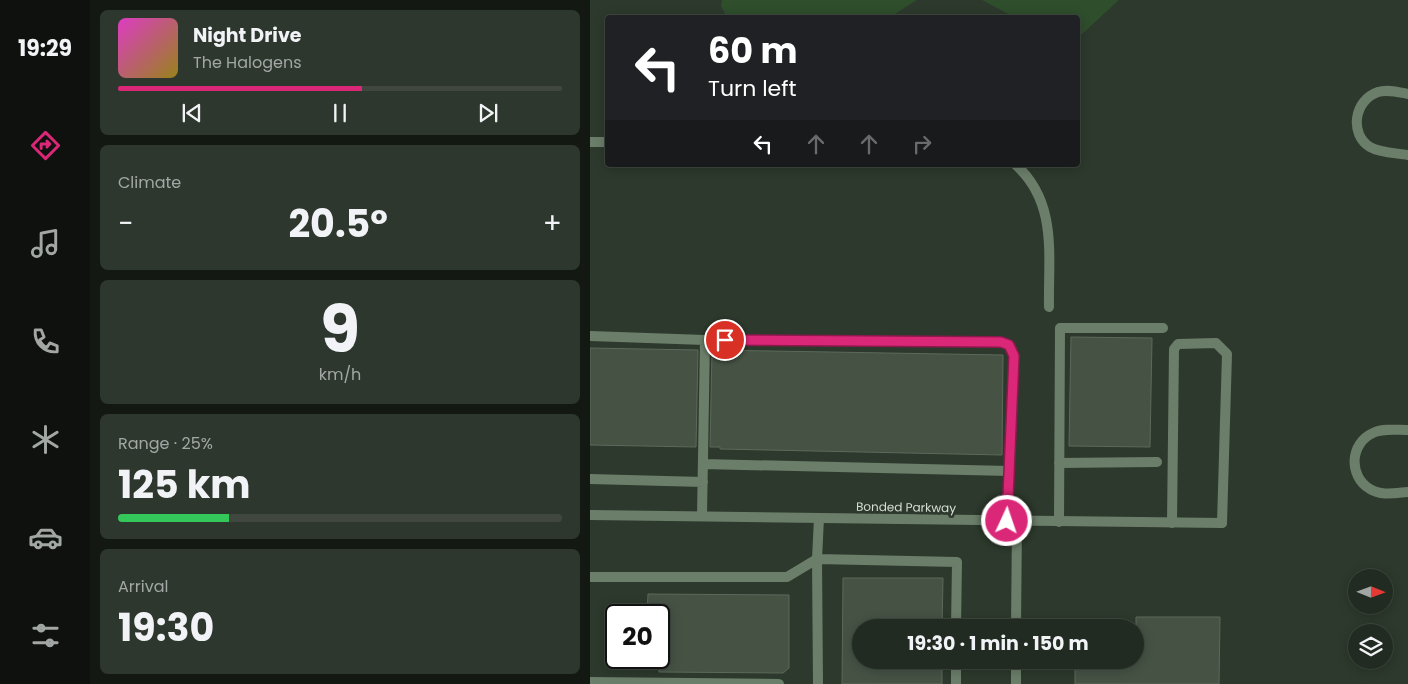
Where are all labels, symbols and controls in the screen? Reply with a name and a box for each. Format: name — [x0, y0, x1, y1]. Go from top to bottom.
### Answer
text: Night Drive — [193, 22, 302, 49]
text: 60 m — [708, 26, 798, 75]
text: 19:29 — [18, 33, 72, 64]
icon: left — [625, 35, 690, 100]
text: The Halogens — [193, 51, 301, 74]
text: Turn left — [708, 73, 796, 104]
icon: previous — [178, 99, 206, 127]
icon: pause — [326, 99, 354, 127]
icon: next — [474, 99, 502, 127]
icon: directions — [28, 128, 63, 163]
icon: left — [749, 130, 777, 158]
icon: ahead — [802, 130, 830, 158]
icon: ahead — [855, 130, 883, 158]
icon: right — [908, 130, 936, 158]
text: Climate — [118, 171, 181, 194]
text: 20.5° — [288, 197, 388, 250]
text: − — [118, 204, 133, 243]
text: + — [543, 204, 562, 243]
icon: music — [28, 226, 63, 261]
text: 9 — [320, 284, 360, 375]
pin — [704, 319, 746, 361]
icon: phone — [28, 324, 63, 359]
icon: arrive — [711, 326, 739, 354]
text: km/h — [319, 363, 361, 386]
icon: climate — [28, 422, 63, 457]
text: Range · 25% — [118, 432, 213, 455]
text: 125 km — [118, 458, 250, 511]
position arrow — [980, 494, 1032, 546]
street label: Bonded Parkway — [856, 498, 956, 516]
icon: car — [28, 520, 63, 555]
north arrow — [1348, 569, 1392, 614]
map controls — [1348, 569, 1393, 669]
text: Arrival — [118, 575, 168, 598]
text: 19:30 — [118, 601, 214, 654]
speed limit sign: 20 — [605, 604, 670, 669]
icon: filters — [28, 618, 63, 653]
button: layers — [1348, 624, 1393, 669]
text: 19:30 · 1 min · 150 m — [907, 630, 1089, 657]

